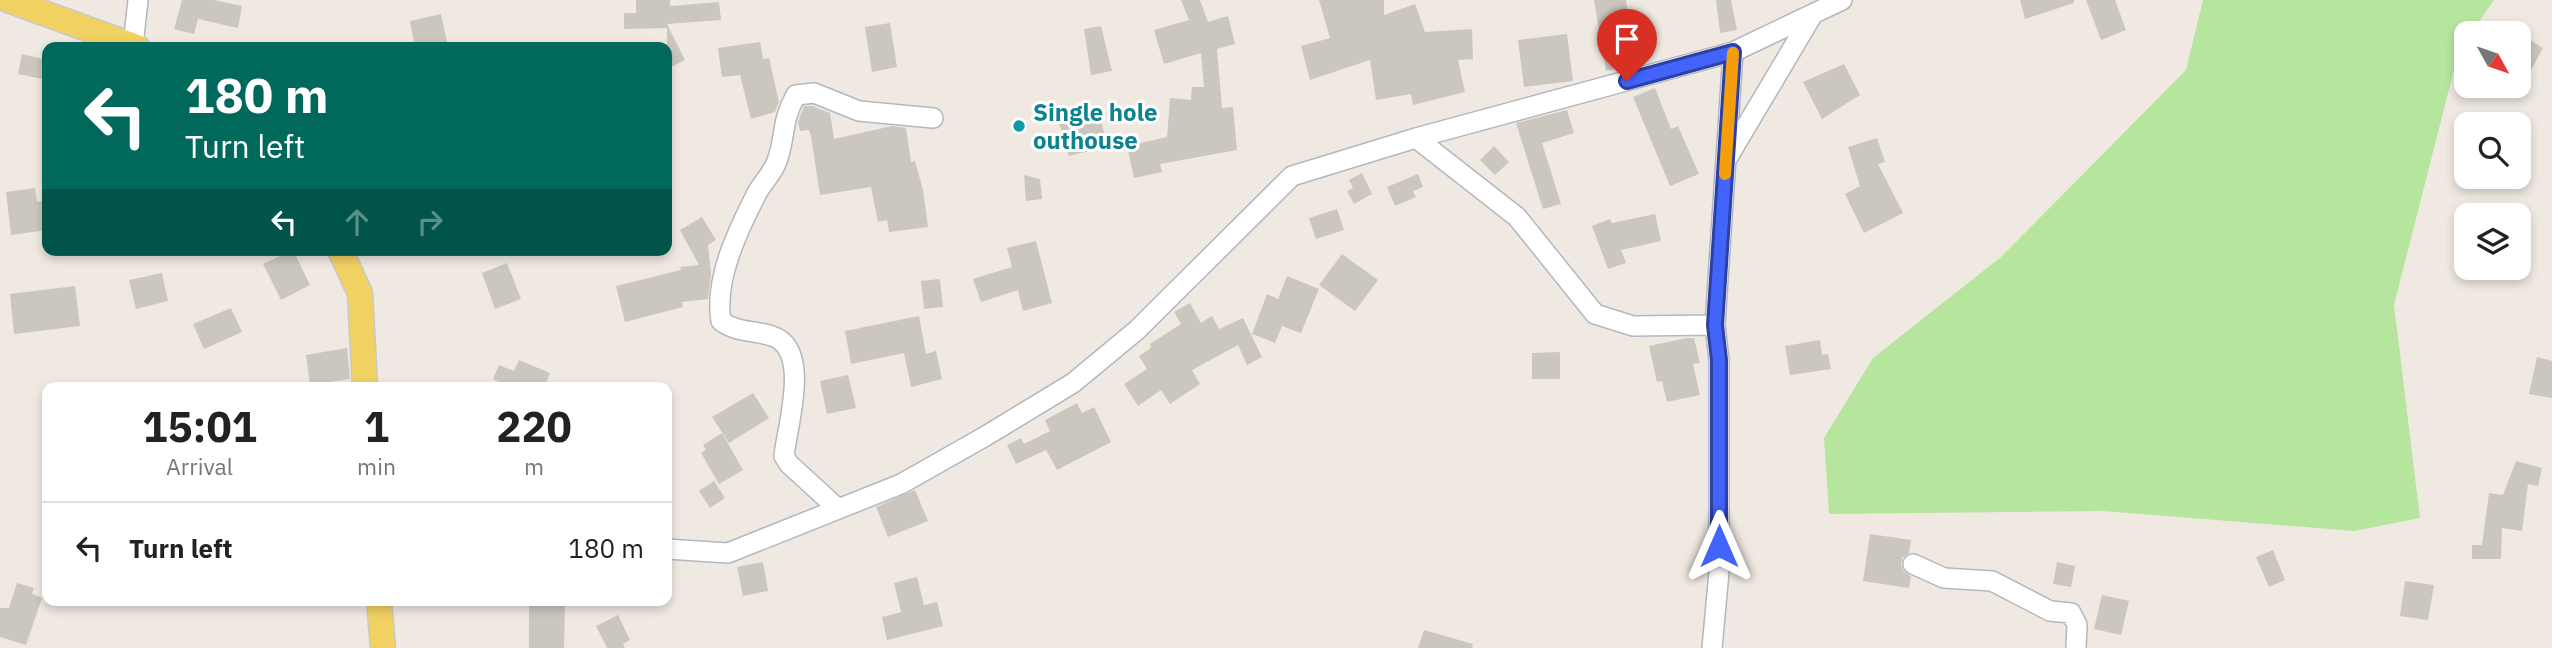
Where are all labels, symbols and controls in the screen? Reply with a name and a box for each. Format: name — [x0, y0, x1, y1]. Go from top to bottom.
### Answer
pin — [1597, 9, 1657, 81]
icon: arrive — [1608, 20, 1646, 58]
north arrow — [2454, 21, 2530, 98]
map controls — [2454, 21, 2531, 280]
text: 180 m — [185, 63, 329, 126]
icon: left — [70, 70, 161, 161]
place label: Single hole outhouse — [1033, 96, 1157, 156]
button: search — [2454, 112, 2531, 189]
marker: Single hole outhouse — [1011, 118, 1027, 134]
text: Turn left — [185, 125, 305, 167]
icon: left — [265, 203, 303, 241]
icon: ahead — [338, 203, 376, 241]
icon: right — [411, 203, 449, 241]
button: layers — [2454, 203, 2531, 280]
text: 15:01 — [142, 399, 257, 454]
text: 1 — [364, 399, 389, 454]
text: 220 — [496, 399, 572, 454]
text: Arrival — [166, 451, 233, 481]
text: min — [357, 451, 396, 481]
text: m — [524, 451, 544, 481]
position arrow — [1682, 509, 1756, 583]
icon: left — [70, 529, 108, 567]
text: Turn left — [129, 531, 232, 565]
text: 180 m — [568, 531, 644, 565]

